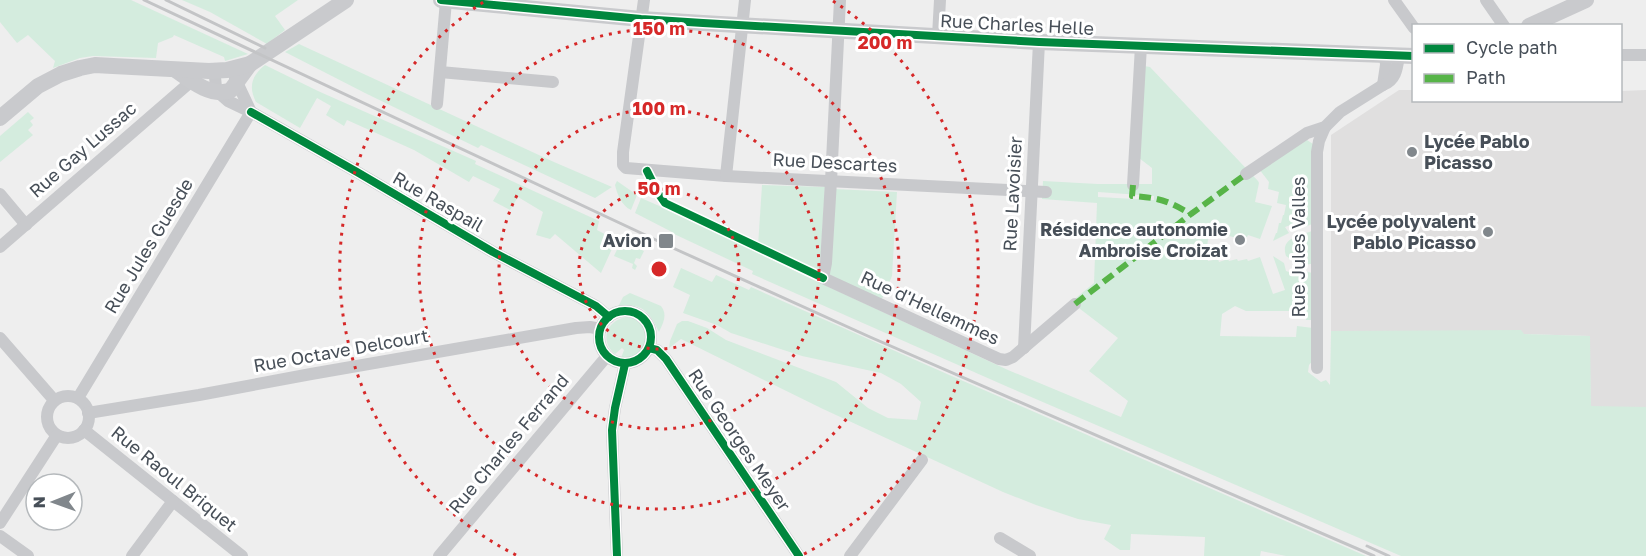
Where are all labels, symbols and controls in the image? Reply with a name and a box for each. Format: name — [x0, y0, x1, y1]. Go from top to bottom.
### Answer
street label: Rue Charles Helle — [939, 9, 1095, 39]
text: 150 m — [633, 17, 685, 39]
legend — [1412, 24, 1622, 102]
text: 200 m — [858, 31, 912, 53]
text: Cycle path — [1466, 36, 1558, 58]
text: Path — [1466, 66, 1506, 88]
street label: Rue Gay Lussac — [24, 97, 141, 202]
text: 100 m — [633, 97, 685, 119]
place label: Lycée Pablo Picasso — [1424, 130, 1530, 173]
street label: Rue Lavoisier — [998, 136, 1026, 252]
marker: Lycée Pablo Picasso — [1405, 145, 1419, 159]
street label: Rue Descartes — [772, 148, 898, 176]
street label: Rue Raspail — [389, 166, 488, 236]
street label: Rue Jules Guesde — [99, 174, 197, 317]
street label: Rue Jules Valles — [1287, 176, 1309, 318]
text: 50 m — [638, 177, 680, 199]
place label: Lycée polyvalent Pablo Picasso — [1326, 210, 1476, 253]
place label: Résidence autonomie Ambroise Croizat — [1040, 218, 1228, 261]
marker: Lycée polyvalent Pablo Picasso — [1481, 225, 1495, 239]
place label: Avion — [603, 229, 652, 251]
marker: Avion — [657, 232, 675, 250]
marker: Résidence autonomie Ambroise Croizat — [1233, 233, 1247, 247]
centre of rings — [649, 259, 669, 279]
street label: Rue d'Hellemmes — [858, 265, 1003, 349]
street label: Rue Octave Delcourt — [252, 324, 430, 376]
street label: Rue Georges Meyer — [684, 364, 796, 515]
street label: Rue Charles Ferrand — [443, 369, 573, 518]
street label: Rue Raoul Briquet — [107, 421, 242, 536]
north arrow — [24, 472, 84, 532]
text: N — [29, 496, 49, 509]

